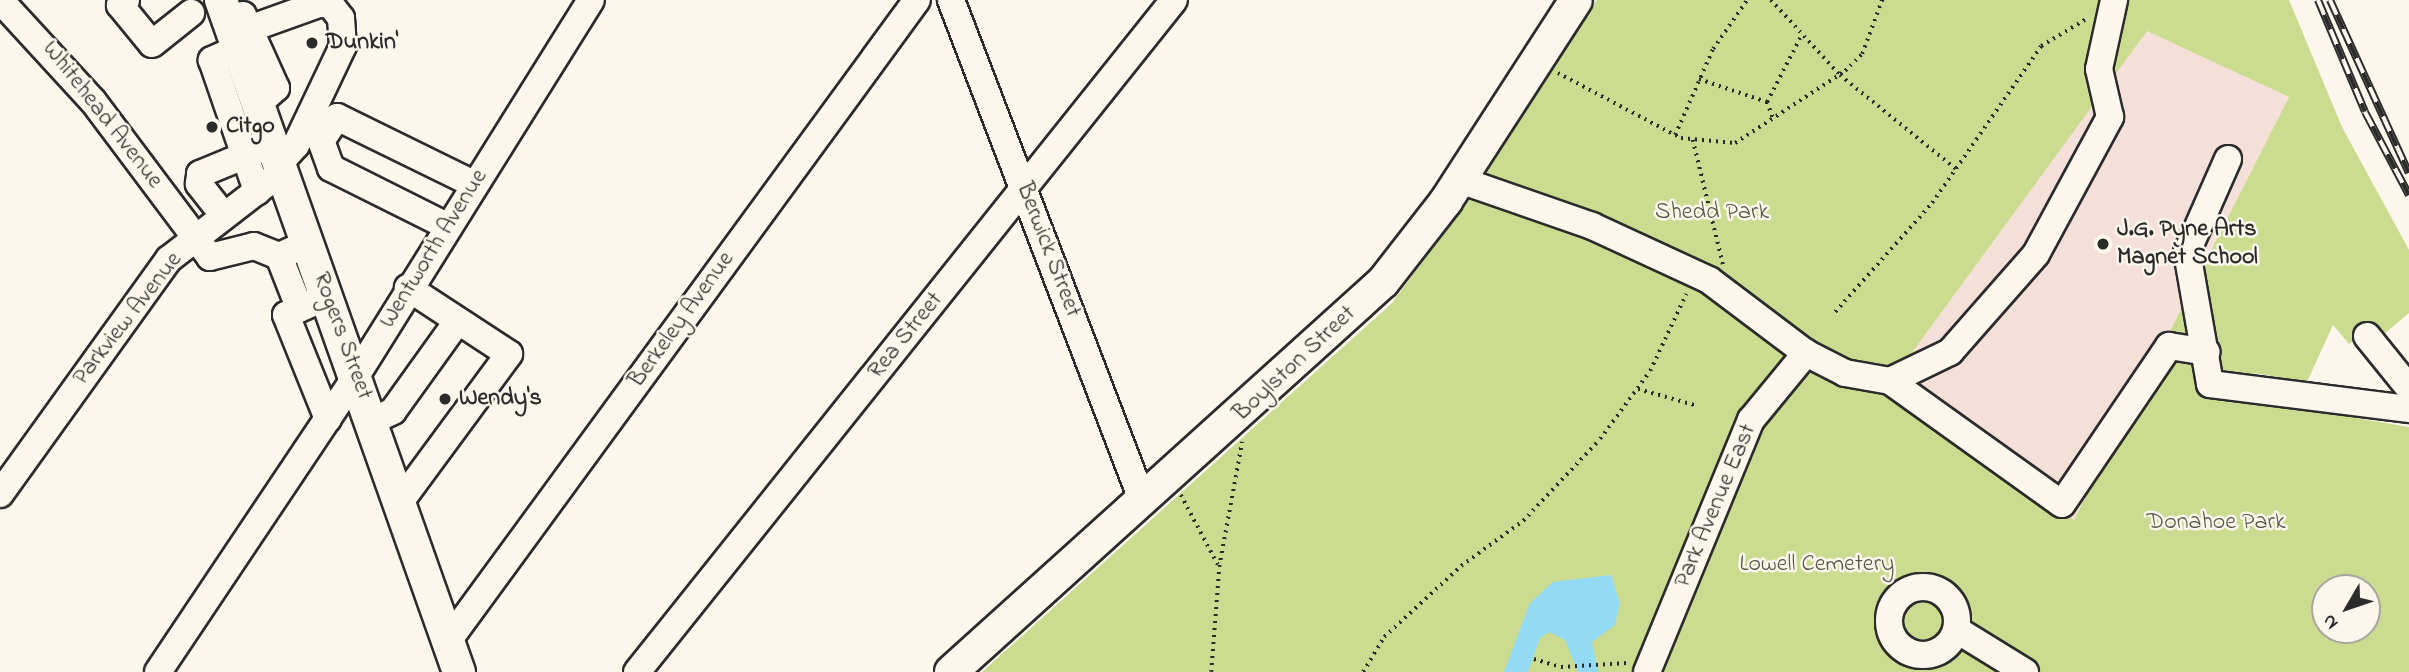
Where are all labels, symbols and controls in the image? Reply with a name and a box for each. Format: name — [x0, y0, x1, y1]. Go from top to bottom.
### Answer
place label: Dunkin' — [326, 29, 398, 57]
street label: Whitehead Avenue — [35, 35, 169, 195]
marker: Dunkin' — [304, 35, 320, 51]
place label: Citgo — [226, 113, 275, 141]
marker: Citgo — [204, 119, 220, 135]
street label: Wentworth Avenue — [374, 164, 494, 334]
street label: Berwick Street — [1009, 179, 1087, 321]
park label: Shedd Park — [1655, 199, 1769, 227]
place label: J.G. Pyne Arts Magnet School — [2117, 216, 2258, 272]
marker: J.G. Pyne Arts Magnet School — [2095, 236, 2111, 252]
street label: Berkeley Avenue — [623, 246, 741, 394]
street label: Parkview Avenue — [67, 247, 189, 391]
street label: Rogers Street — [306, 268, 378, 404]
street label: Rea Street — [862, 287, 950, 385]
street label: Boylston Street — [1228, 300, 1362, 428]
place label: Wendy's — [459, 385, 542, 413]
marker: Wendy's — [437, 391, 453, 407]
street label: Park Avenue East — [1669, 420, 1763, 592]
park label: Donahoe Park — [2147, 509, 2285, 537]
park label: Lowell Cemetery — [1740, 551, 1894, 579]
north arrow — [2311, 574, 2381, 644]
text: N — [2316, 608, 2345, 635]

